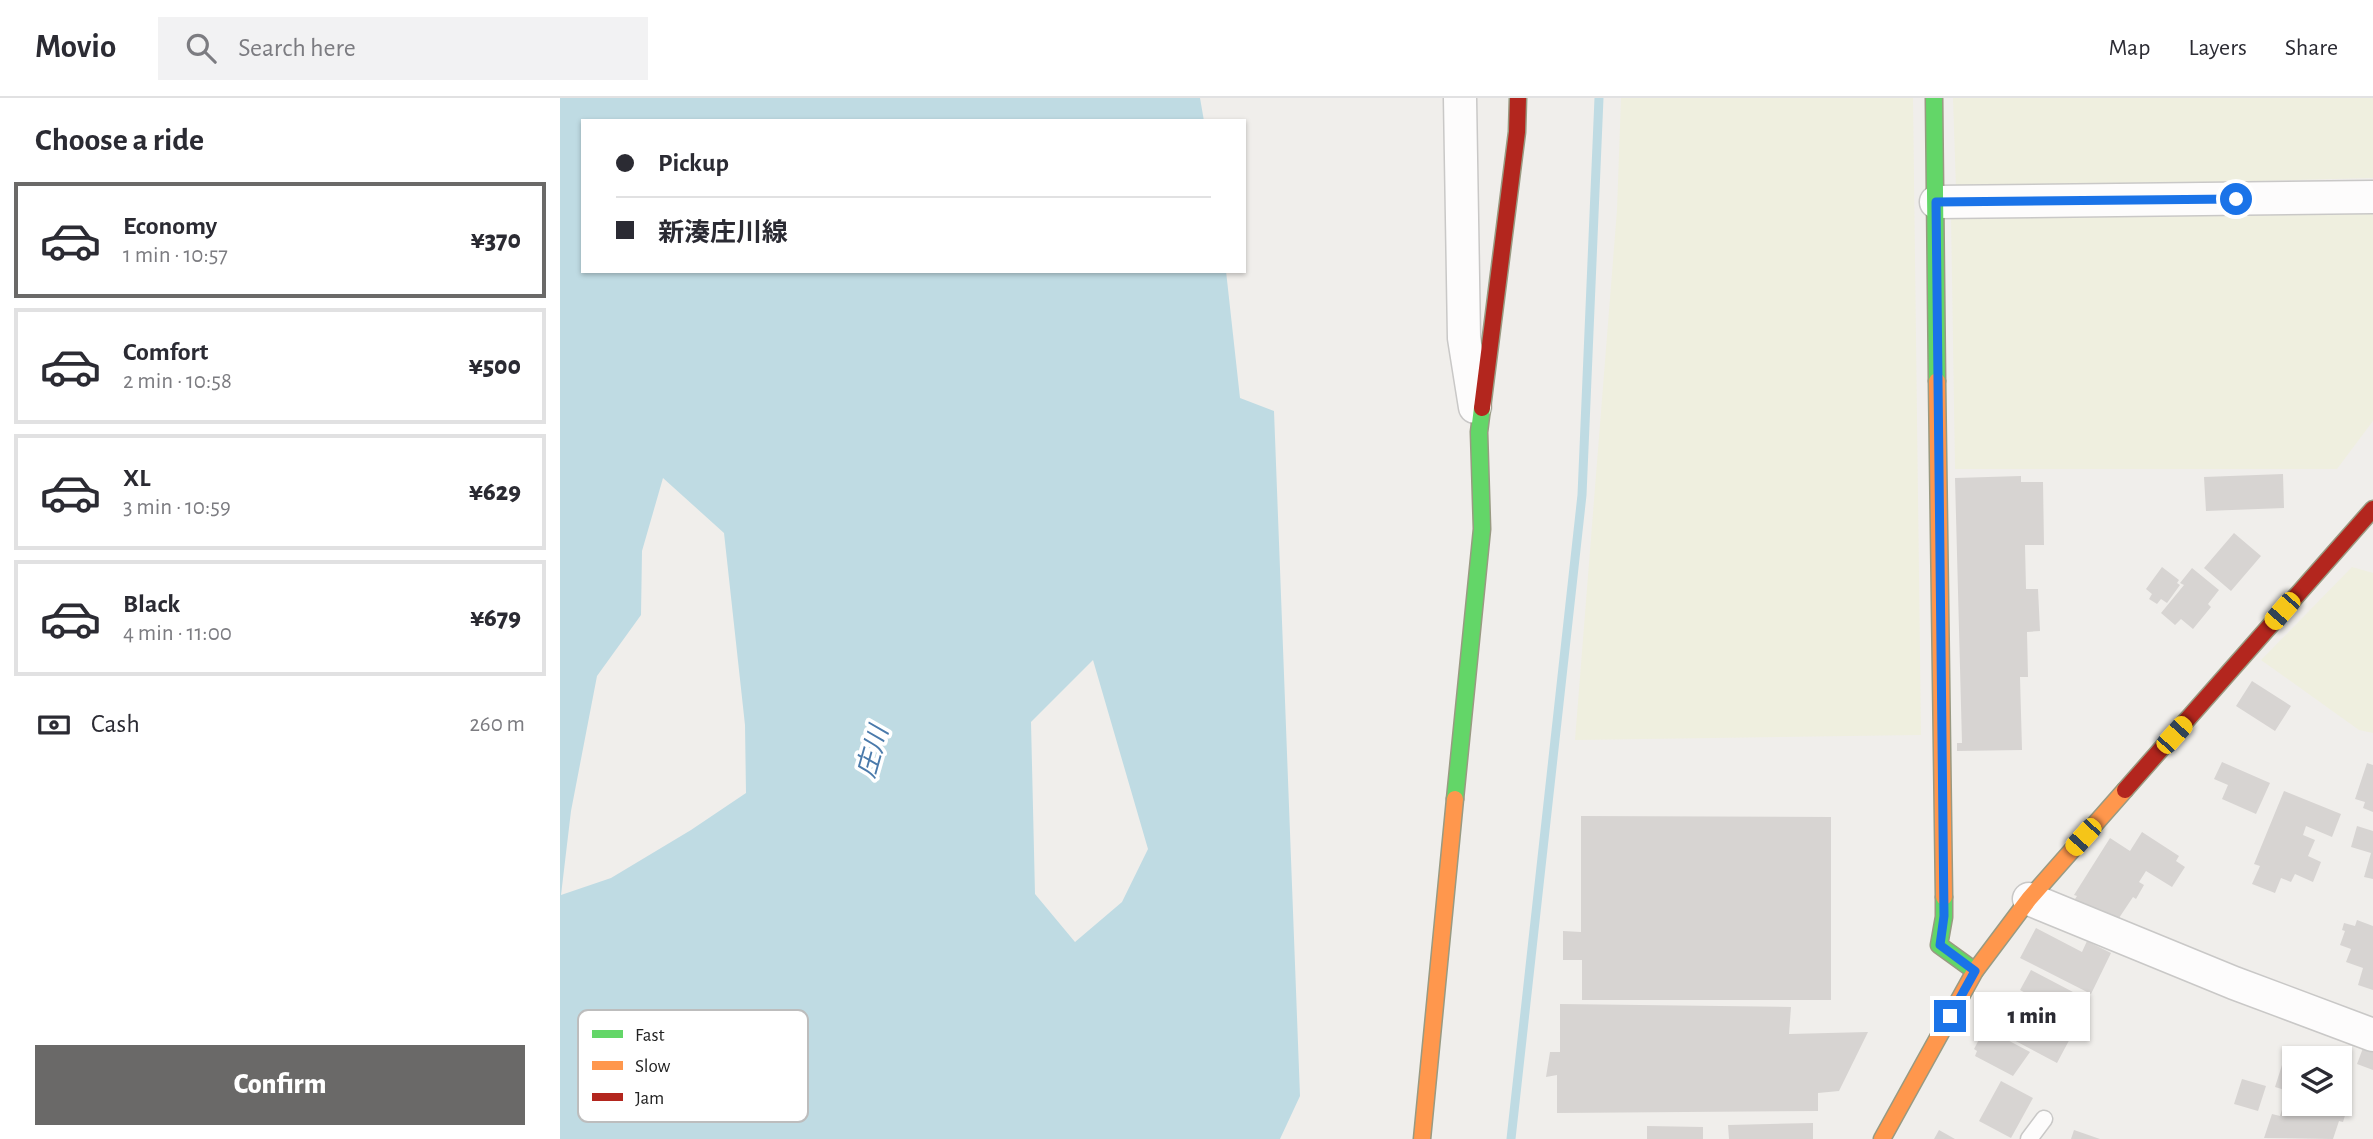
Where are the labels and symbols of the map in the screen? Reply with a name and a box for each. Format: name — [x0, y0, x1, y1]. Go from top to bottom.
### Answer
route start — [2220, 183, 2252, 215]
car — [2261, 588, 2304, 634]
car — [2153, 712, 2196, 758]
water label: 庄川 — [852, 720, 893, 781]
car — [2062, 814, 2105, 860]
callout: 1 min — [1974, 992, 2090, 1040]
route end — [1934, 1000, 1966, 1032]
legend — [578, 1010, 808, 1122]
text: Fast — [635, 1026, 665, 1045]
text: Slow — [635, 1057, 671, 1076]
text: Jam — [635, 1089, 664, 1108]

